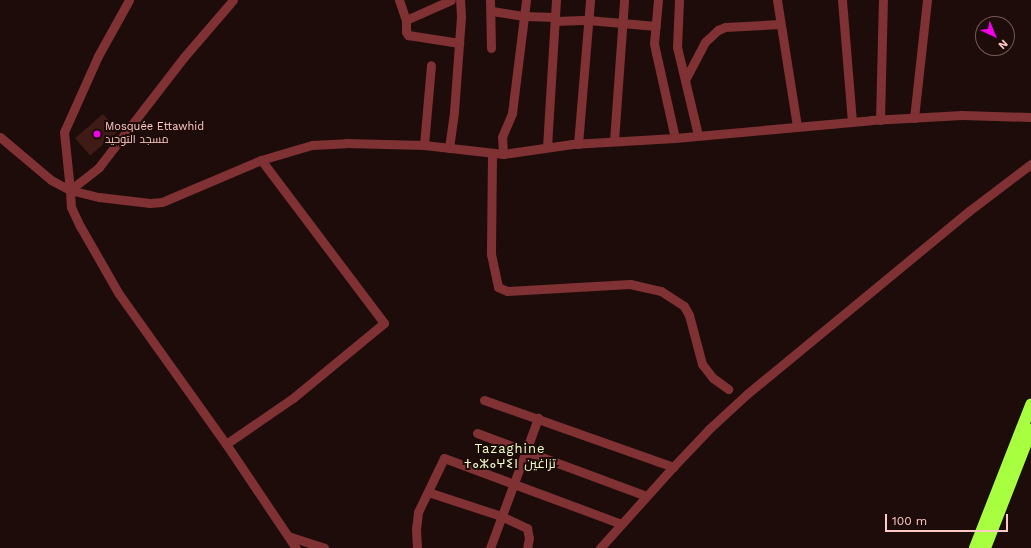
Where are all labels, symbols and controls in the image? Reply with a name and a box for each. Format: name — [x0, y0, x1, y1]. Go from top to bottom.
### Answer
north arrow — [975, 16, 1015, 56]
text: N — [996, 37, 1010, 52]
place label: Mosquée Ettawhid مسجد التوحيد — [105, 121, 204, 147]
marker: Mosquée Ettawhid مسجد التوحيد — [92, 129, 102, 139]
district label: Tazaghine ⵜⴰⵣⴰⵖⵉⵏ تزاغين — [468, 442, 552, 473]
scale bar — [887, 506, 1010, 532]
text: 100 m — [892, 514, 927, 528]

